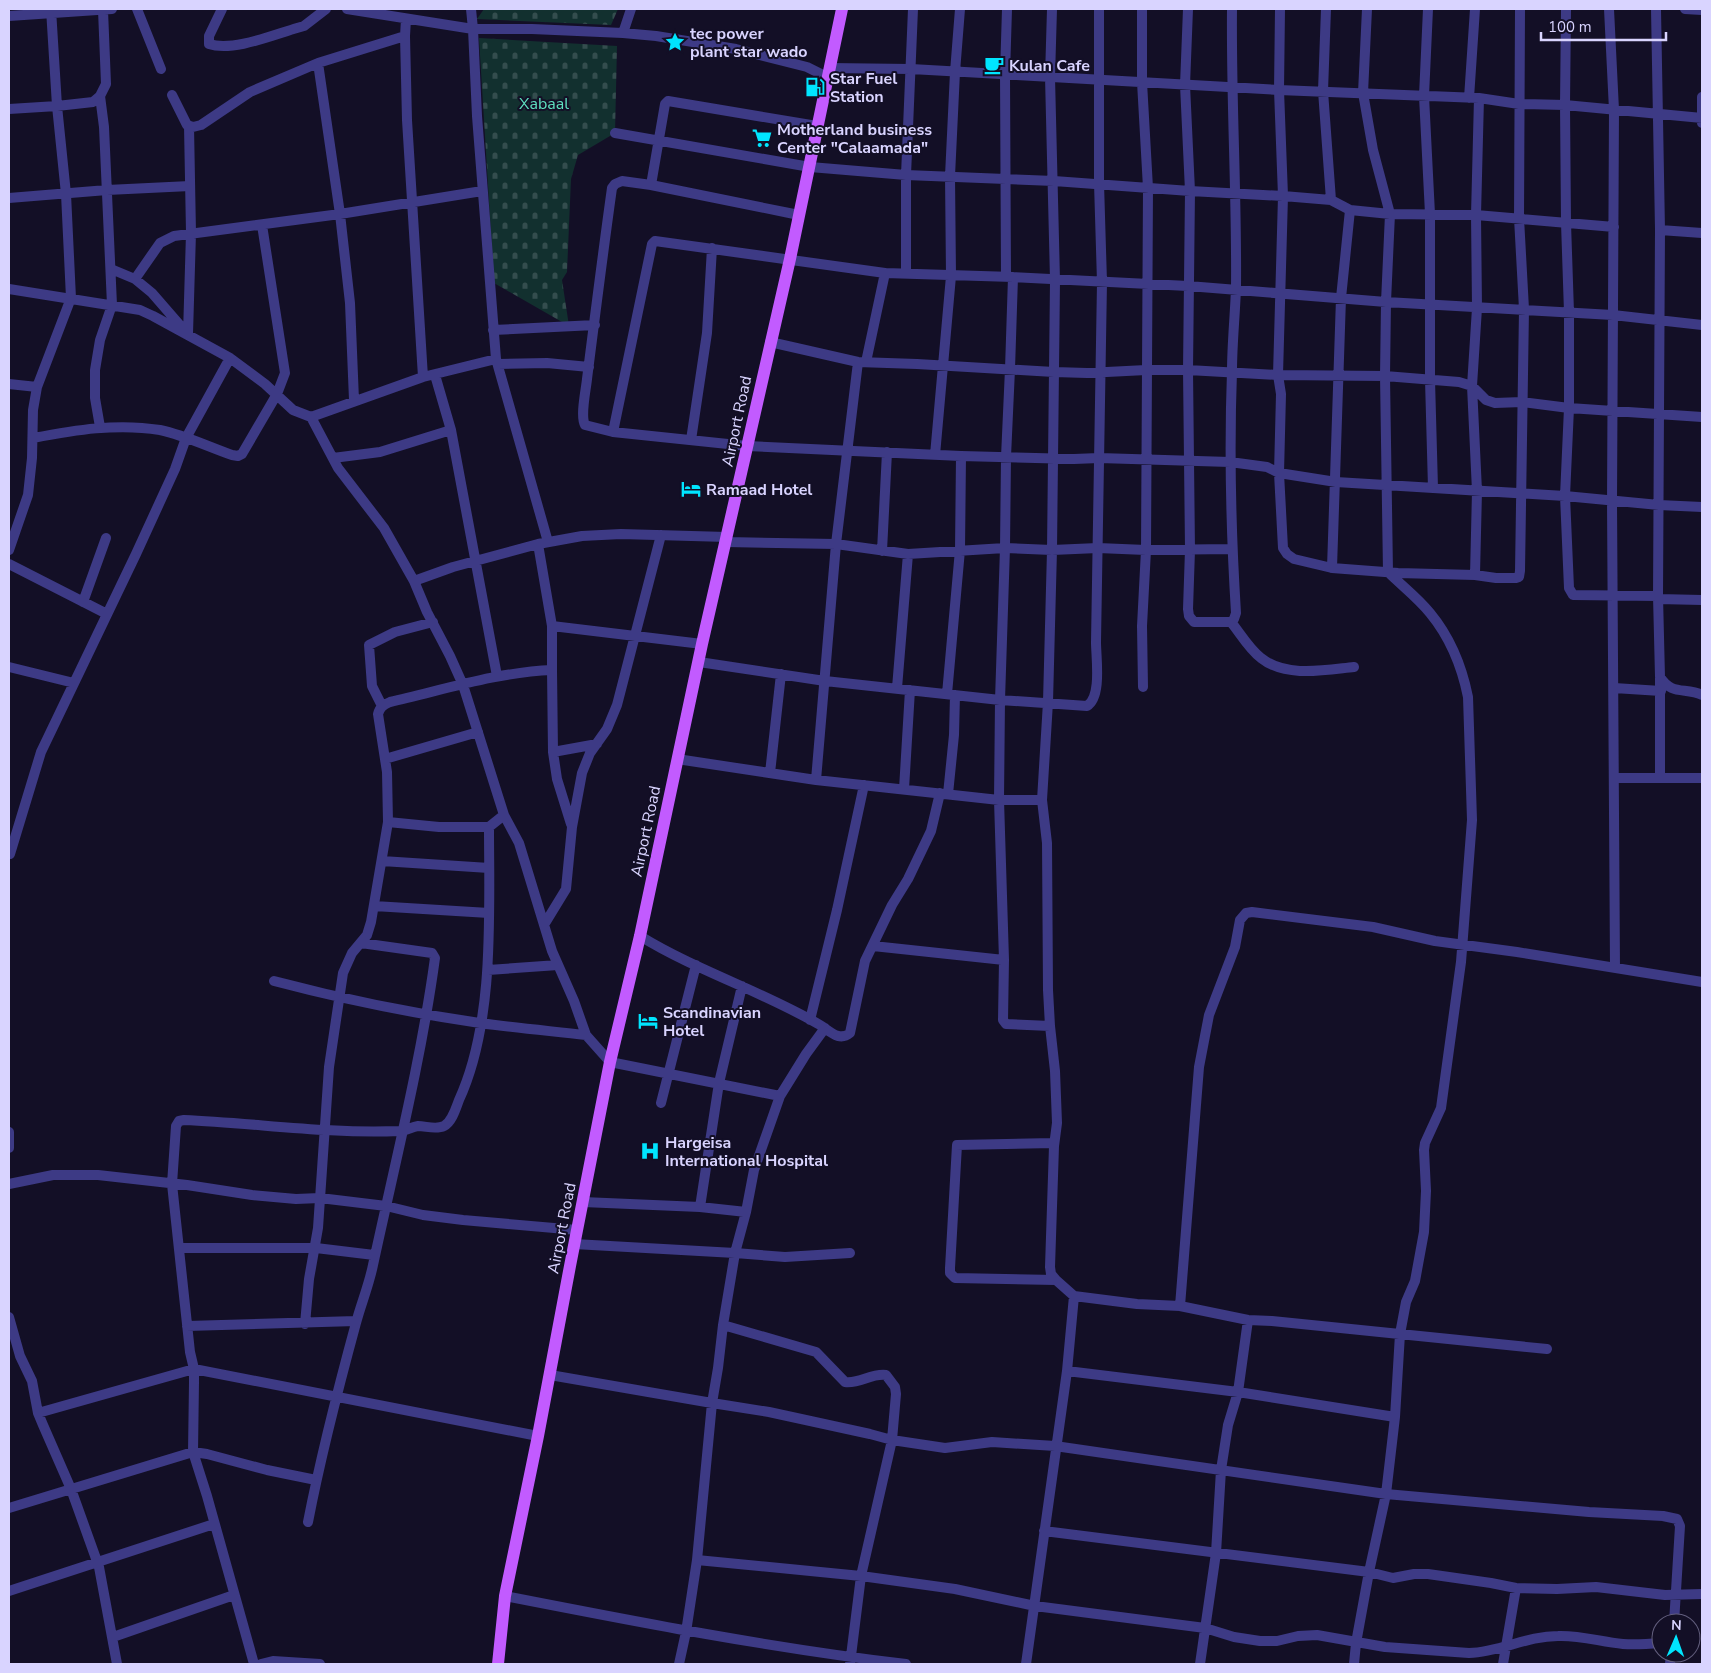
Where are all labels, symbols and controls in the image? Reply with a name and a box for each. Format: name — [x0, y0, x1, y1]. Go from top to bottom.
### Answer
scale bar — [1541, 10, 1666, 42]
text: 100 m — [1548, 17, 1592, 37]
place label: tec power plant star wado — [690, 23, 808, 63]
place icon: tec power plant star wado — [664, 31, 686, 53]
cafe icon: Kulan Cafe — [983, 54, 1005, 76]
place label: Kulan Cafe — [1009, 55, 1090, 77]
place label: Star Fuel Station — [830, 68, 897, 108]
fuel station icon: Star Fuel Station — [804, 76, 826, 98]
park label: Xabaal — [519, 93, 569, 115]
place label: Motherland business Center "Calaamada" — [777, 119, 932, 159]
supermarket icon: Motherland business Center "Calaamada" — [751, 127, 773, 149]
street label: Airport Road — [717, 374, 757, 469]
hotel icon: Ramaad Hotel — [680, 478, 702, 500]
place label: Ramaad Hotel — [706, 479, 812, 501]
street label: Airport Road — [626, 784, 666, 879]
place label: Scandinavian Hotel — [663, 1002, 761, 1042]
hotel icon: Scandinavian Hotel — [637, 1010, 659, 1032]
place label: Hargeisa International Hospital — [665, 1132, 828, 1172]
hospital icon: Hargeisa International Hospital — [639, 1140, 661, 1162]
street label: Airport Road — [542, 1181, 582, 1276]
north arrow — [1651, 1613, 1701, 1663]
text: N — [1671, 1616, 1682, 1635]

